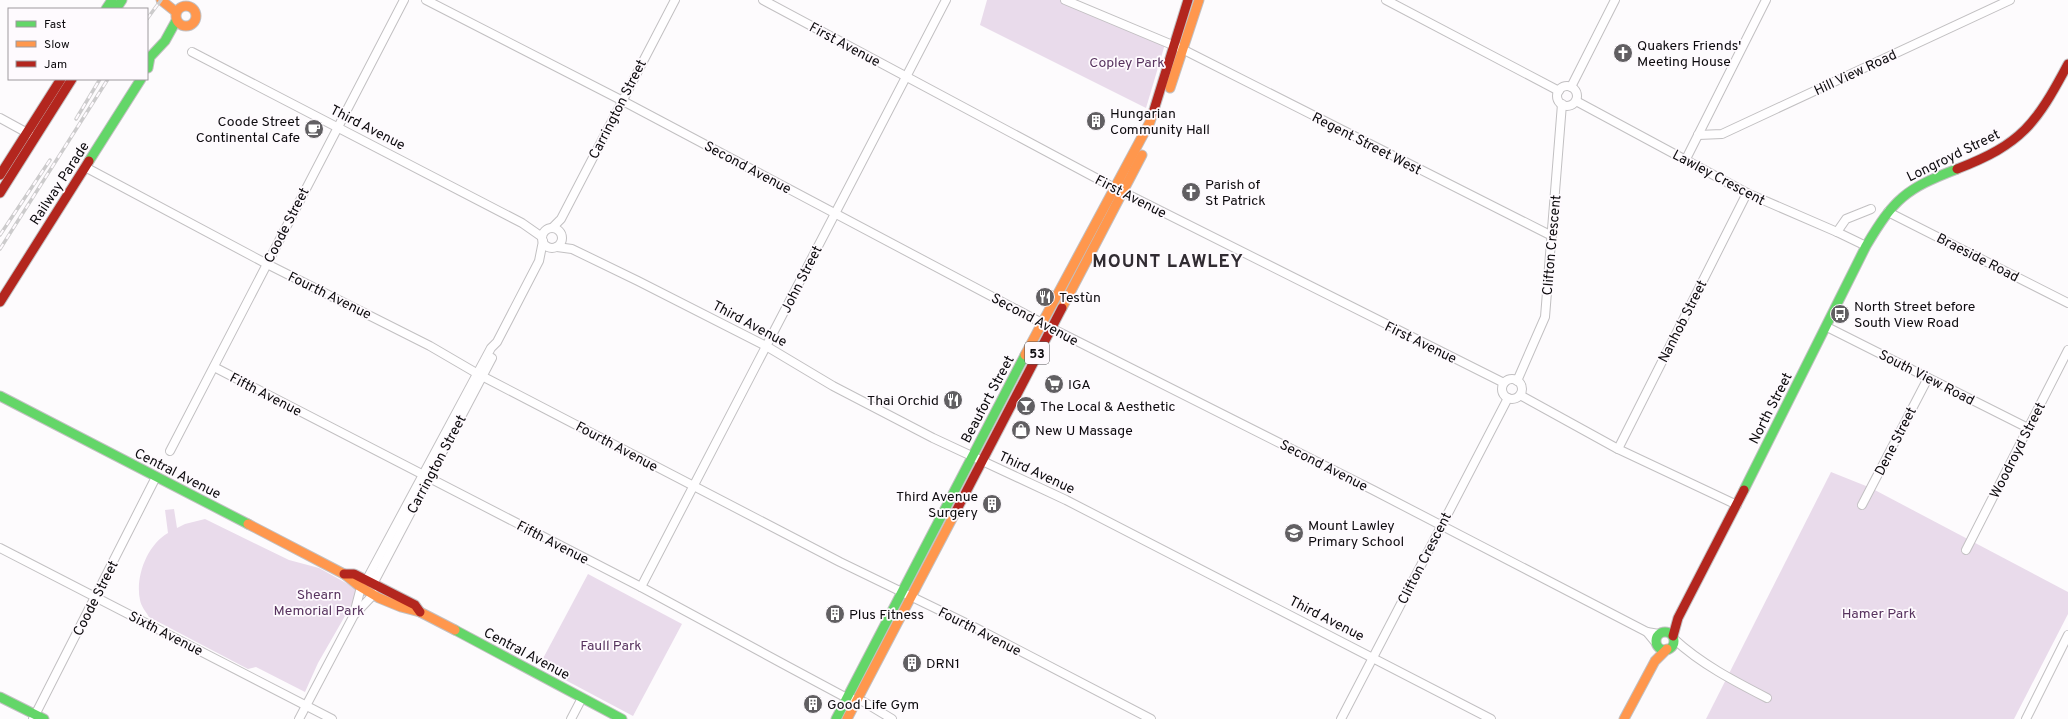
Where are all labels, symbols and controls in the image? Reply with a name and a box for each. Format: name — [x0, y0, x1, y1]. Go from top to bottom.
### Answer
legend — [8, 8, 148, 80]
text: Fast — [44, 17, 66, 33]
street label: First Avenue — [806, 20, 883, 71]
text: Slow — [44, 37, 70, 53]
place label: Quakers Friends' Meeting House — [1637, 38, 1741, 71]
church icon: Quakers Friends' Meeting House — [1612, 42, 1634, 64]
street label: Hill View Road — [1812, 47, 1900, 100]
park label: Copley Park — [1089, 55, 1165, 72]
text: Jam — [44, 57, 67, 73]
street label: Carrington Street — [586, 57, 651, 162]
street label: Third Avenue — [327, 102, 408, 155]
place label: Hungarian Community Hall — [1110, 106, 1210, 139]
street label: Regent Street West — [1309, 109, 1424, 179]
building icon: Hungarian Community Hall — [1085, 110, 1107, 132]
place label: Coode Street Continental Cafe — [196, 114, 300, 147]
cafe icon: Coode Street Continental Cafe — [303, 118, 325, 140]
street label: Longroyd Street — [1904, 126, 2003, 186]
street label: Second Avenue — [701, 138, 794, 198]
street label: Railway Parade — [27, 139, 93, 229]
street label: Lawley Crescent — [1669, 147, 1767, 210]
street label: First Avenue — [1092, 172, 1169, 223]
place label: Parish of St Patrick — [1205, 177, 1266, 210]
church icon: Parish of St Patrick — [1180, 181, 1202, 203]
street label: Coode Street — [261, 185, 314, 266]
street label: Clifton Crescent — [1540, 194, 1565, 296]
street label: Braeside Road — [1933, 230, 2022, 286]
street label: John Street — [778, 243, 827, 316]
district label: MOUNT LAWLEY — [1092, 251, 1244, 274]
street label: Fourth Avenue — [285, 269, 374, 324]
street label: Nanhob Street — [1655, 277, 1711, 366]
restaurant icon: Testùn — [1034, 286, 1056, 308]
street label: Second Avenue — [988, 290, 1081, 350]
place label: Testùn — [1059, 290, 1101, 307]
street label: Third Avenue — [709, 298, 790, 351]
place label: North Street before South View Road — [1854, 299, 1975, 332]
bus stop icon: North Street before South View Road — [1829, 303, 1851, 325]
street label: First Avenue — [1382, 319, 1459, 368]
road number: 53 — [1025, 342, 1049, 364]
street label: South View Road — [1876, 347, 1977, 410]
street label: Beaufort Street — [958, 353, 1019, 446]
street label: Fifth Avenue — [226, 370, 304, 421]
street label: North Street — [1746, 370, 1797, 447]
supermarket icon: IGA — [1043, 373, 1065, 395]
place label: IGA — [1068, 377, 1091, 394]
restaurant icon: Thai Orchid — [942, 389, 964, 411]
place label: Thai Orchid — [867, 393, 939, 410]
bar icon: The Local & Aesthetic — [1015, 395, 1037, 417]
place label: The Local & Aesthetic — [1040, 399, 1176, 416]
street label: Woodroyd Street — [1987, 400, 2050, 501]
street label: Dene Street — [1872, 405, 1921, 479]
street label: Carrington Street — [404, 412, 471, 517]
street label: Fourth Avenue — [572, 419, 660, 476]
shop icon: New U Massage — [1010, 419, 1032, 441]
place label: New U Massage — [1035, 423, 1133, 440]
street label: Second Avenue — [1277, 437, 1370, 496]
street label: Central Avenue — [131, 445, 223, 503]
street label: Third Avenue — [996, 448, 1077, 498]
place label: Third Avenue Surgery — [896, 489, 978, 522]
building icon: Third Avenue Surgery — [981, 493, 1003, 515]
street label: Clifton Crescent — [1395, 510, 1456, 607]
street label: Fifth Avenue — [513, 518, 591, 569]
place label: Mount Lawley Primary School — [1308, 518, 1404, 551]
school or university icon: Mount Lawley Primary School — [1283, 522, 1305, 544]
street label: Coode Street — [70, 558, 123, 639]
park label: Shearn Memorial Park — [274, 587, 364, 620]
street label: Third Avenue — [1286, 593, 1367, 646]
building icon: Plus Fitness — [824, 603, 846, 625]
street label: Fourth Avenue — [935, 604, 1024, 660]
park label: Hamer Park — [1842, 606, 1916, 623]
place label: Plus Fitness — [849, 607, 924, 624]
street label: Sixth Avenue — [125, 608, 205, 660]
street label: Central Avenue — [480, 625, 572, 684]
park label: Faull Park — [580, 638, 642, 655]
building icon: DRN1 — [901, 652, 923, 674]
place label: DRN1 — [926, 656, 960, 673]
building icon: Good Life Gym — [802, 693, 824, 715]
place label: Good Life Gym — [827, 697, 919, 714]

